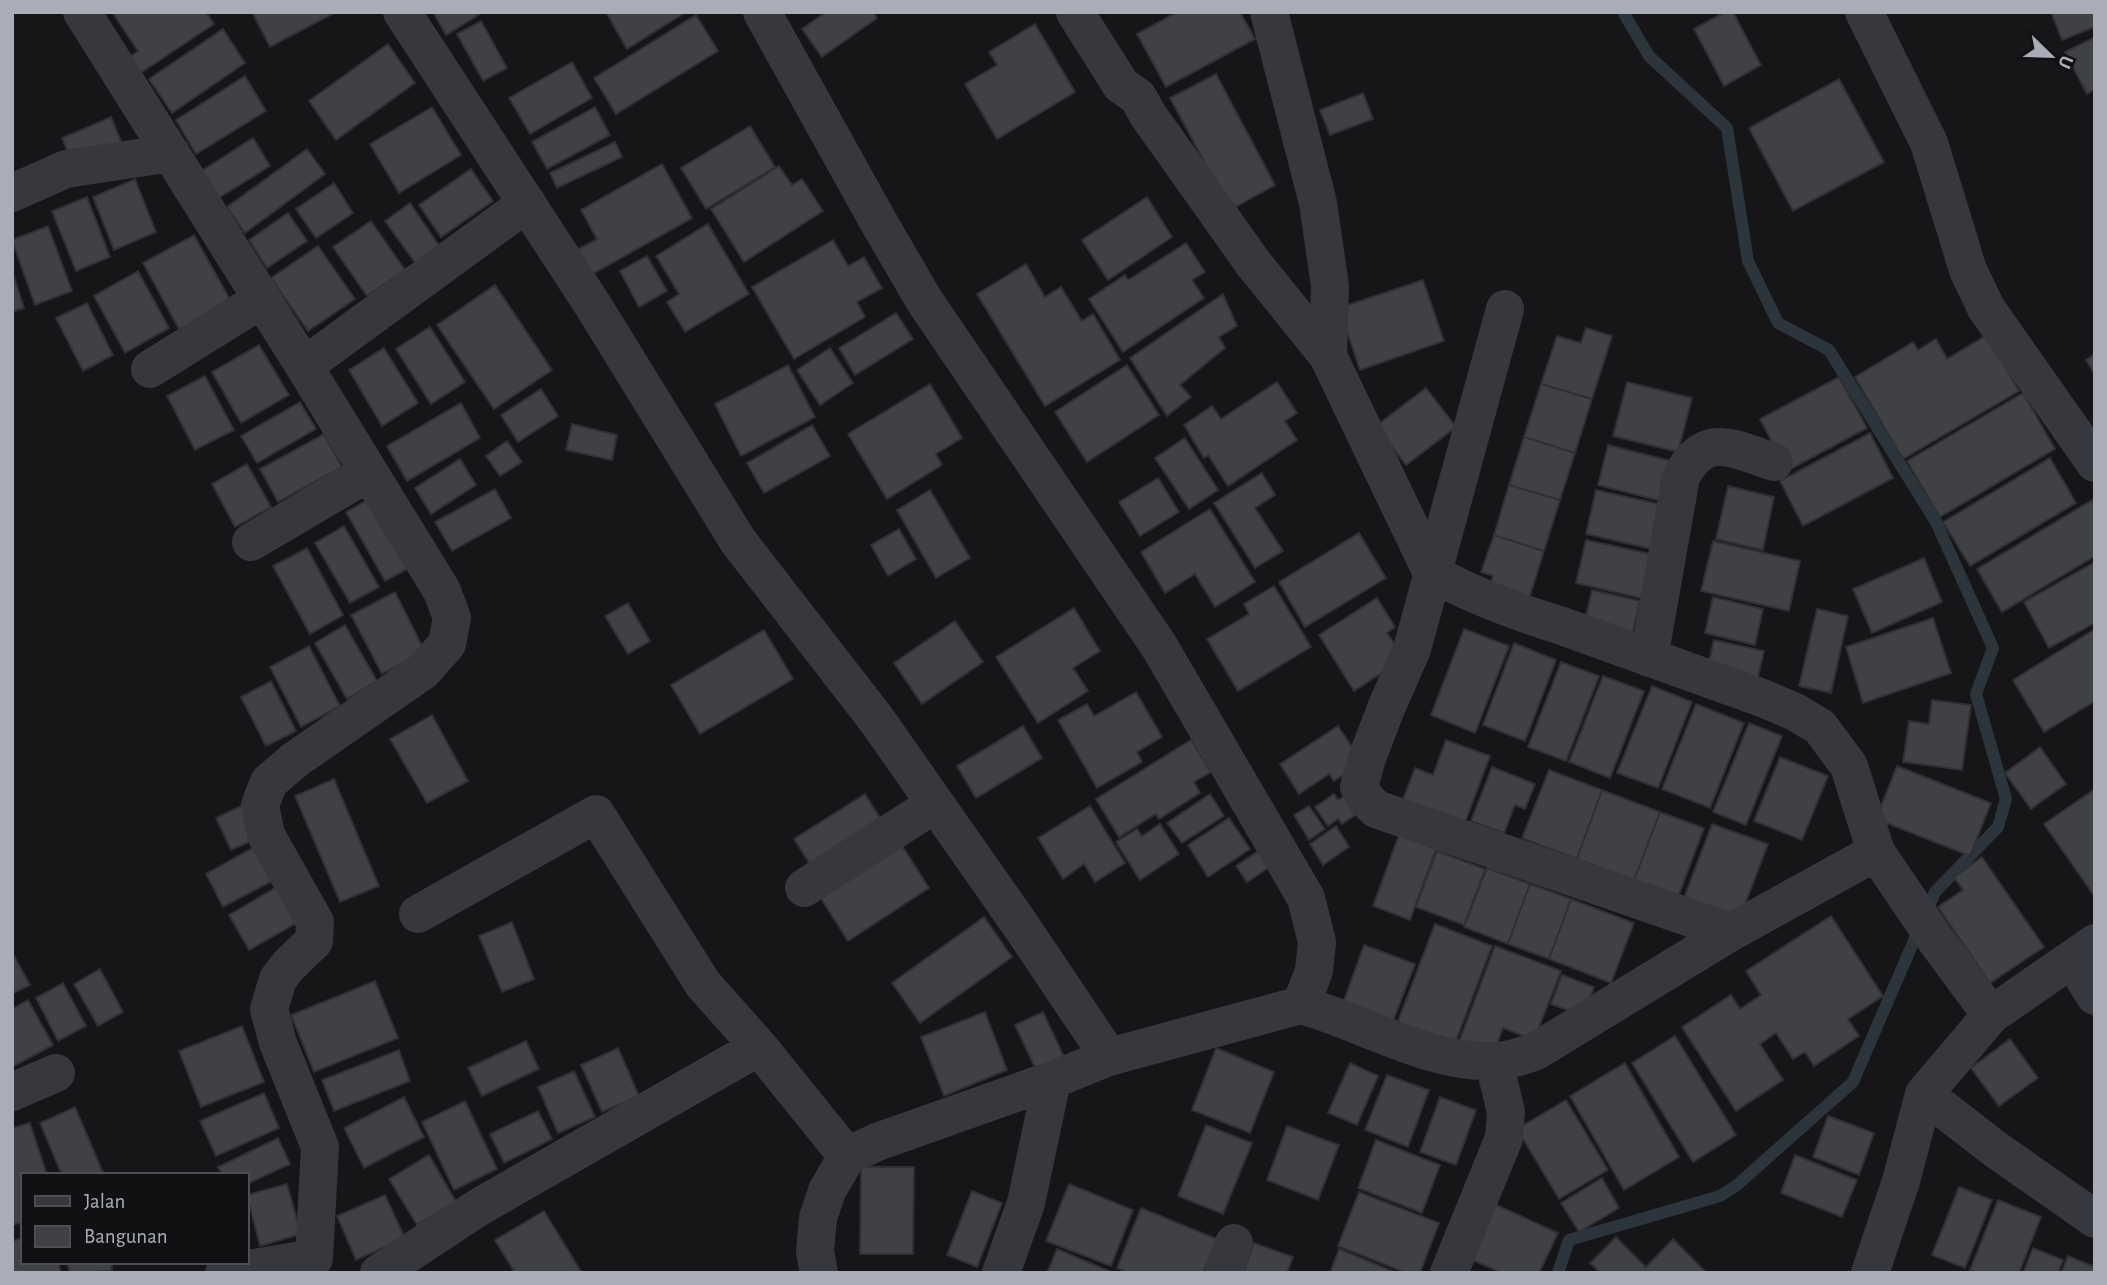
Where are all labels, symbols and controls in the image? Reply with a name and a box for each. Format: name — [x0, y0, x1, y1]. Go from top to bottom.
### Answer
north arrow — [2016, 21, 2086, 91]
text: U — [2054, 53, 2076, 71]
legend — [21, 1173, 248, 1264]
text: Jalan — [84, 1191, 125, 1212]
text: Bangunan — [84, 1226, 168, 1247]

